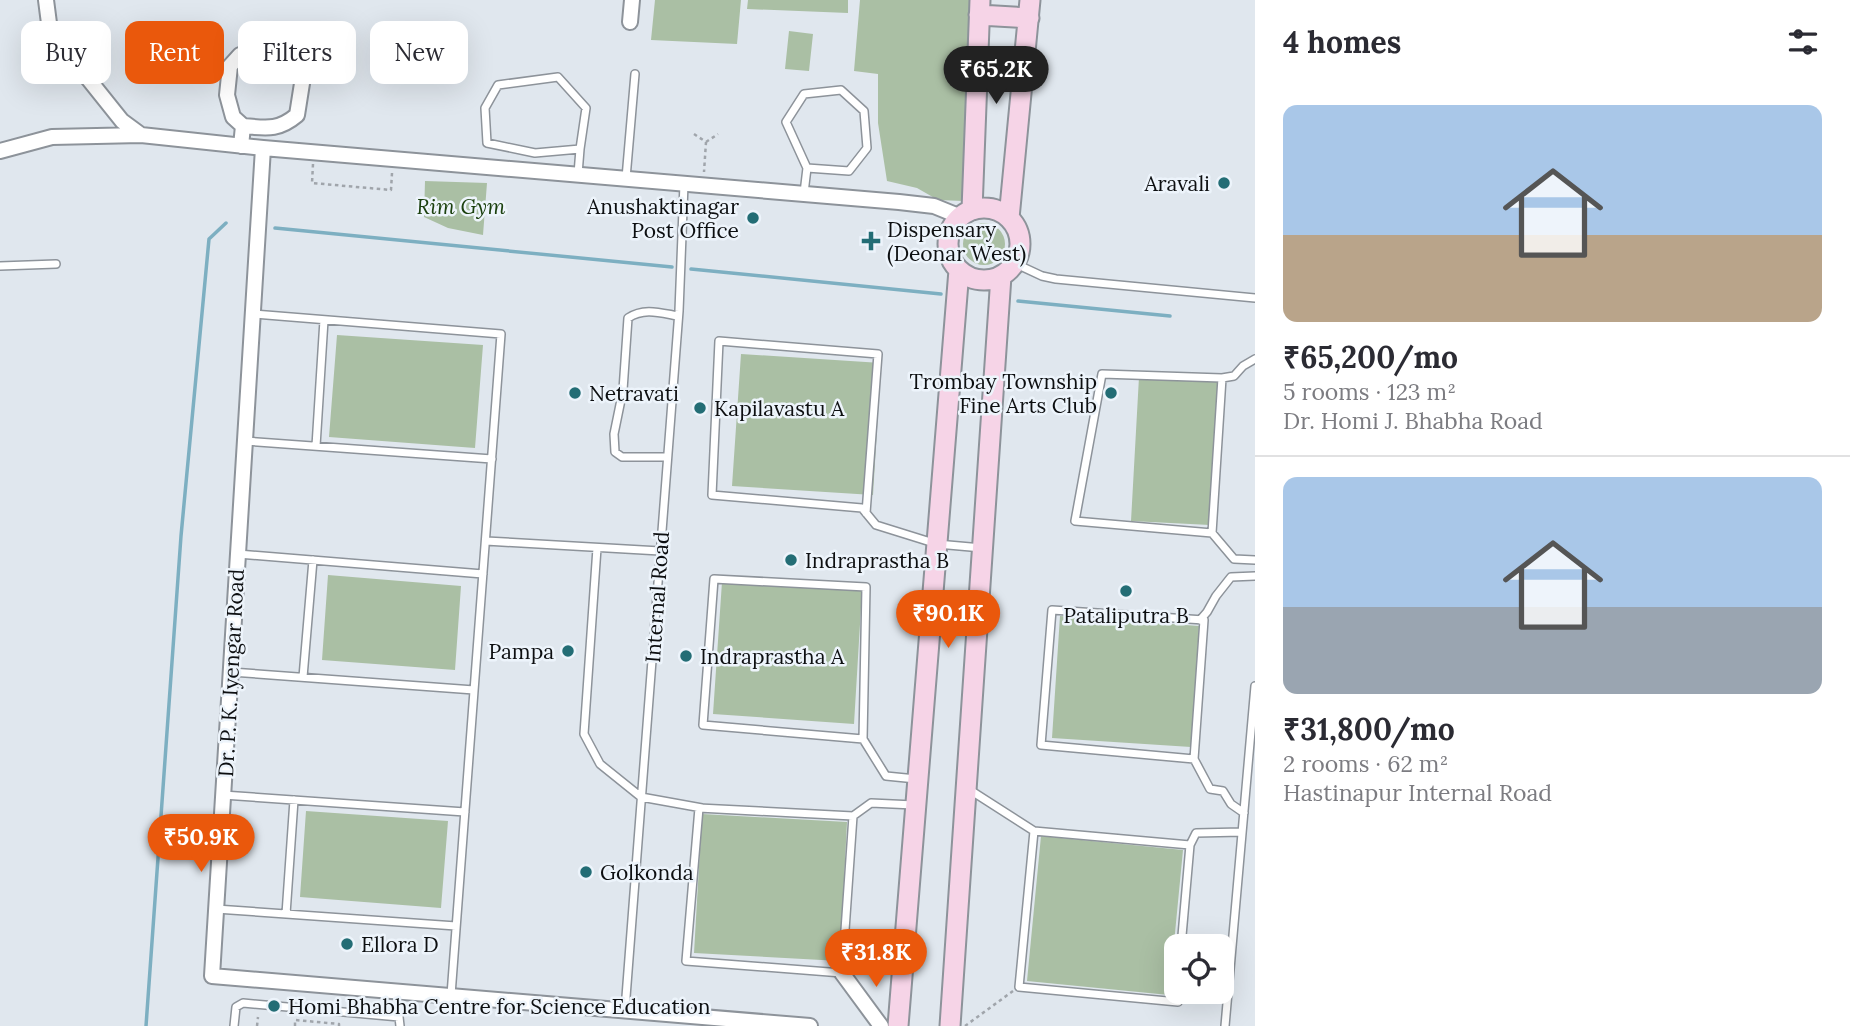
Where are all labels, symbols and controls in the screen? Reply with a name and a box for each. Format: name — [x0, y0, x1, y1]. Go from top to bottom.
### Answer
chip: Buy — [21, 21, 111, 84]
chip: Rent — [125, 21, 224, 84]
chip: Filters — [238, 21, 356, 84]
chip: New — [370, 21, 468, 84]
text: 4 homes — [1283, 23, 1401, 61]
icon: filters — [1784, 23, 1822, 61]
pin: ₹65.2K — [939, 46, 1053, 106]
text: ₹65.2K — [960, 54, 1032, 83]
icon: home — [1490, 150, 1616, 276]
place label: Aravali — [1143, 170, 1210, 197]
marker: Aravali — [1216, 175, 1232, 191]
park label: Rim Gym — [417, 193, 506, 220]
place label: Anushaktinagar Post Office — [586, 193, 739, 244]
marker: Anushaktinagar Post Office — [745, 210, 761, 226]
place label: Dispensary (Deonar West) — [887, 216, 1026, 267]
marker: Dispensary (Deonar West) — [861, 231, 881, 251]
text: ₹65,200/mo — [1283, 338, 1458, 376]
place label: Trombay Township Fine Arts Club — [910, 368, 1097, 419]
text: 5 rooms · 123 m² — [1283, 377, 1456, 406]
place label: Netravati — [589, 380, 679, 407]
marker: Netravati — [567, 385, 583, 401]
marker: Trombay Township Fine Arts Club — [1103, 385, 1119, 401]
place label: Kapilavastu A — [714, 395, 845, 422]
marker: Kapilavastu A — [692, 400, 708, 416]
text: Dr. Homi J. Bhabha Road — [1283, 406, 1543, 435]
icon: home — [1490, 522, 1616, 648]
street label: Internal Road — [639, 530, 675, 664]
place label: Indraprastha B — [805, 547, 949, 574]
marker: Indraprastha B — [783, 552, 799, 568]
street label: Dr. P. K. Iyengar Road — [212, 568, 250, 778]
marker: Pataliputra B — [1118, 583, 1134, 599]
pin: ₹90.1K — [891, 590, 1005, 650]
text: ₹90.1K — [912, 598, 984, 627]
place label: Pataliputra B — [1063, 602, 1189, 629]
place label: Pampa — [488, 638, 554, 665]
marker: Pampa — [560, 643, 576, 659]
place label: Indraprastha A — [700, 643, 845, 670]
marker: Indraprastha A — [678, 648, 694, 664]
text: ₹31,800/mo — [1283, 710, 1455, 748]
text: 2 rooms · 62 m² — [1283, 749, 1448, 778]
text: Hastinapur Internal Road — [1283, 778, 1552, 807]
pin: ₹50.9K — [144, 814, 258, 874]
text: ₹50.9K — [164, 822, 238, 851]
place label: Golkonda — [600, 859, 694, 886]
marker: Golkonda — [578, 864, 594, 880]
pin: ₹31.8K — [819, 930, 933, 989]
place label: Ellora D — [361, 931, 439, 958]
map controls — [1164, 934, 1234, 1004]
button: locate — [1164, 934, 1234, 1004]
marker: Ellora D — [339, 936, 355, 952]
text: ₹31.8K — [841, 937, 911, 966]
place label: Homi Bhabha Centre for Science Education — [288, 993, 711, 1020]
marker: Homi Bhabha Centre for Science Education — [266, 998, 282, 1014]

